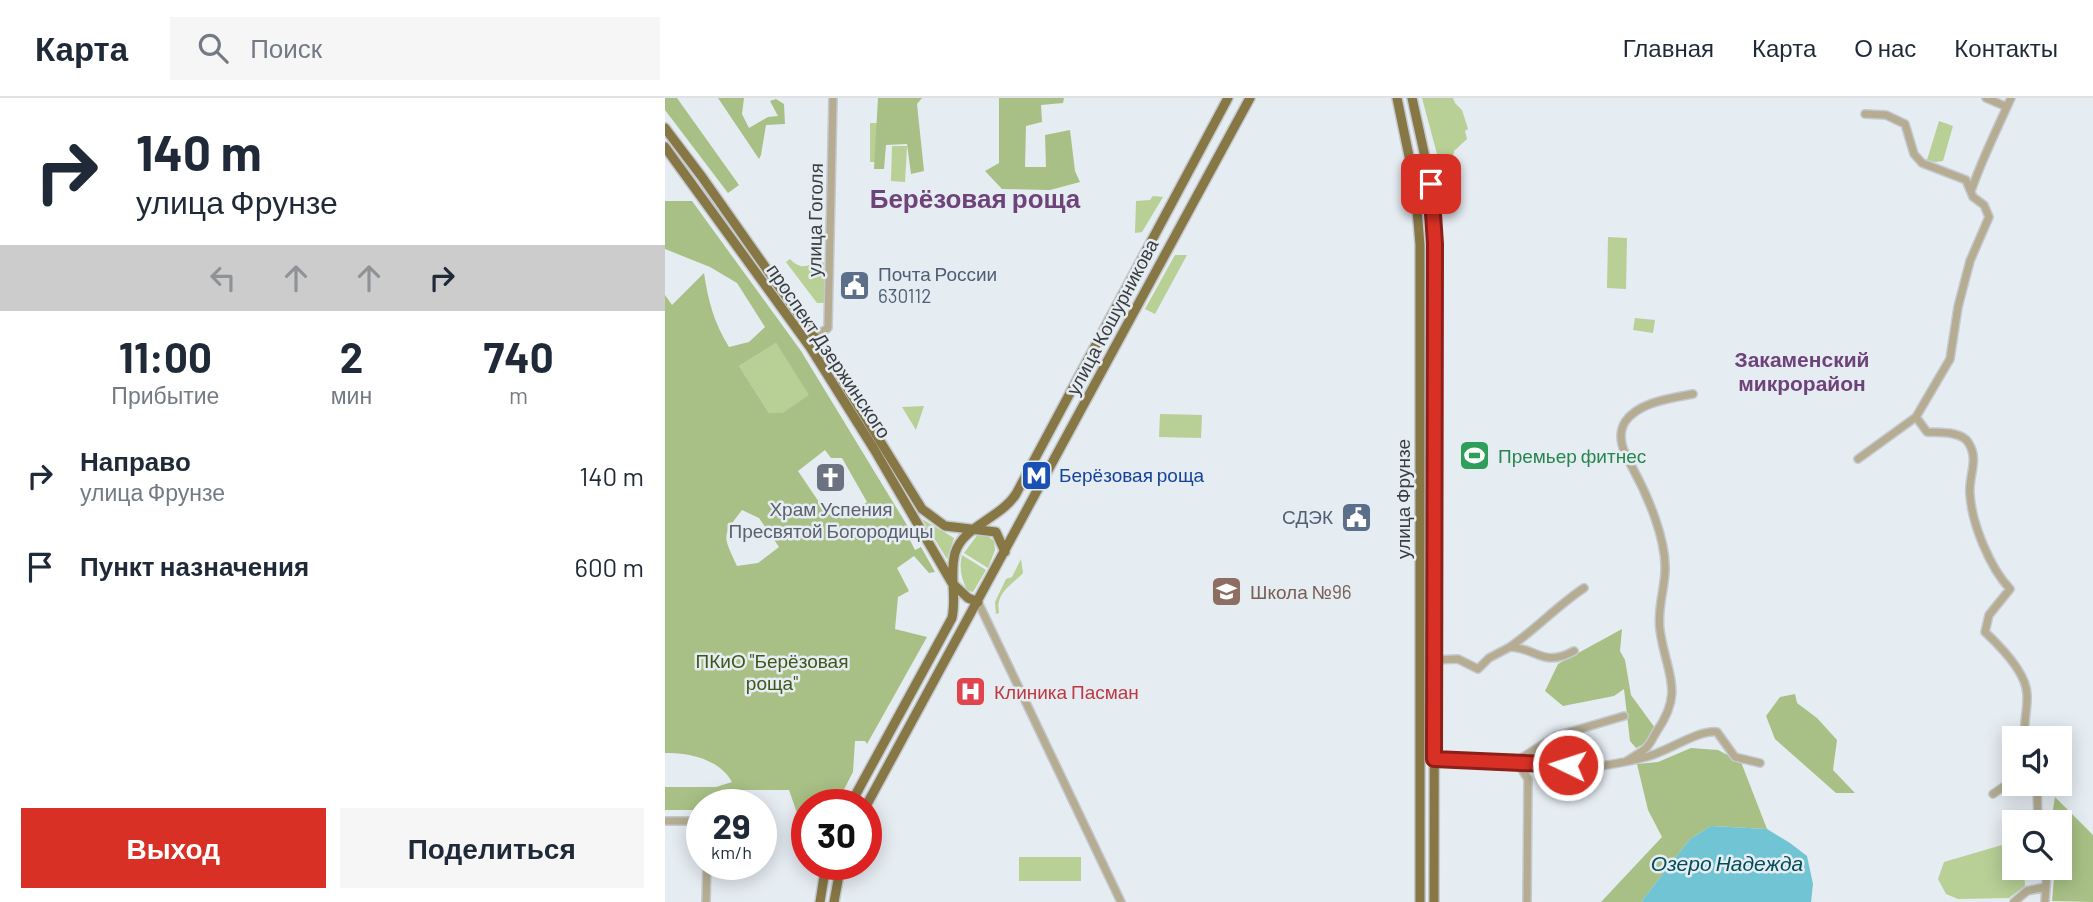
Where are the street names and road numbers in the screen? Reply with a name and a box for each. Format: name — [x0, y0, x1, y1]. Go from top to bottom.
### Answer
street label: улица Гоголя — [802, 163, 827, 277]
street label: улица Кошурникова — [1061, 234, 1163, 399]
street label: проспект Дзержинского — [762, 259, 896, 442]
street label: улица Фрунзе — [1391, 439, 1414, 559]

